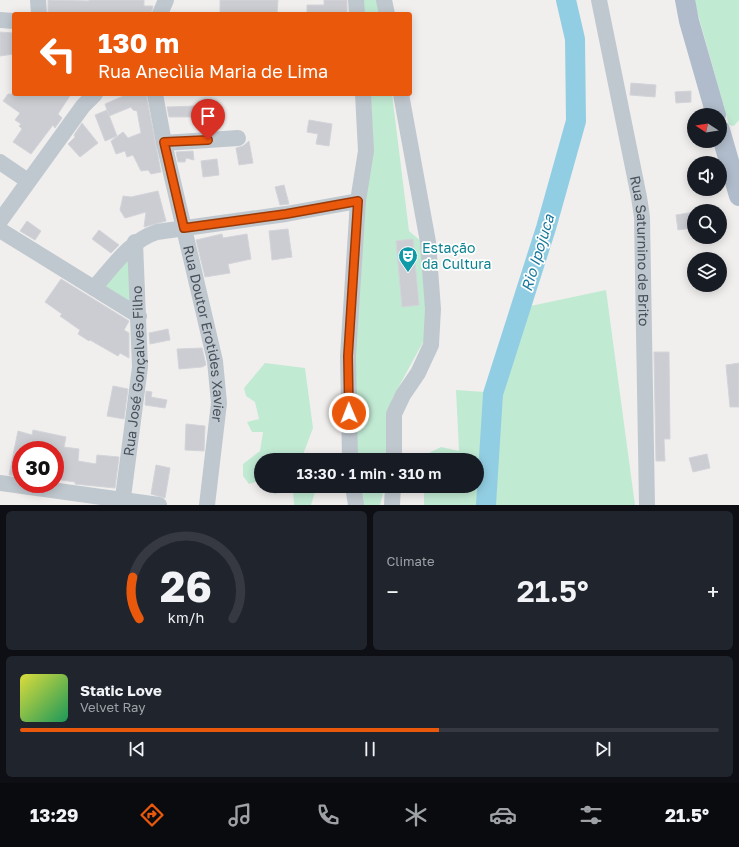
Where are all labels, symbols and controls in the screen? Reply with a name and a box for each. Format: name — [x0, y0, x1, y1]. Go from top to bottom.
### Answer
text: 130 m — [98, 26, 179, 59]
icon: left — [32, 28, 84, 80]
text: Rua Anecìlia Maria de Lima — [98, 60, 328, 82]
pin — [191, 99, 225, 140]
icon: arrive — [197, 105, 219, 127]
north arrow — [687, 108, 727, 148]
map controls — [687, 108, 727, 292]
button: sound — [687, 156, 727, 196]
street label: Rua Saturnino de Brito — [627, 174, 653, 327]
button: search — [687, 204, 727, 244]
water label: Rio Ipojuca — [517, 211, 558, 294]
place label: Estação da Cultura — [422, 239, 492, 272]
street label: Rua Doutor Erotides Xavier — [180, 243, 228, 424]
theatre icon: Estação da Cultura — [397, 245, 419, 273]
button: layers — [687, 252, 727, 292]
street label: Rua José Gonçalves Filho — [119, 285, 148, 457]
position arrow — [328, 392, 370, 434]
speed limit sign: 30 — [12, 441, 64, 493]
text: 13:30 · 1 min · 310 m — [297, 464, 441, 482]
text: Climate — [387, 553, 434, 569]
text: 26 — [160, 560, 212, 610]
text: 21.5° — [517, 573, 589, 609]
text: − — [387, 578, 399, 605]
text: + — [707, 578, 719, 605]
text: km/h — [168, 608, 204, 625]
text: Static Love — [80, 681, 162, 699]
text: Velvet Ray — [80, 699, 145, 715]
icon: previous — [126, 738, 148, 760]
icon: pause — [359, 738, 381, 760]
icon: next — [592, 738, 614, 760]
icon: directions — [138, 801, 166, 829]
icon: music — [226, 801, 254, 829]
icon: phone — [314, 801, 342, 829]
icon: climate — [402, 801, 430, 829]
icon: car — [489, 801, 517, 829]
icon: filters — [577, 801, 605, 829]
text: 13:29 — [30, 804, 78, 826]
text: 21.5° — [665, 804, 709, 826]

